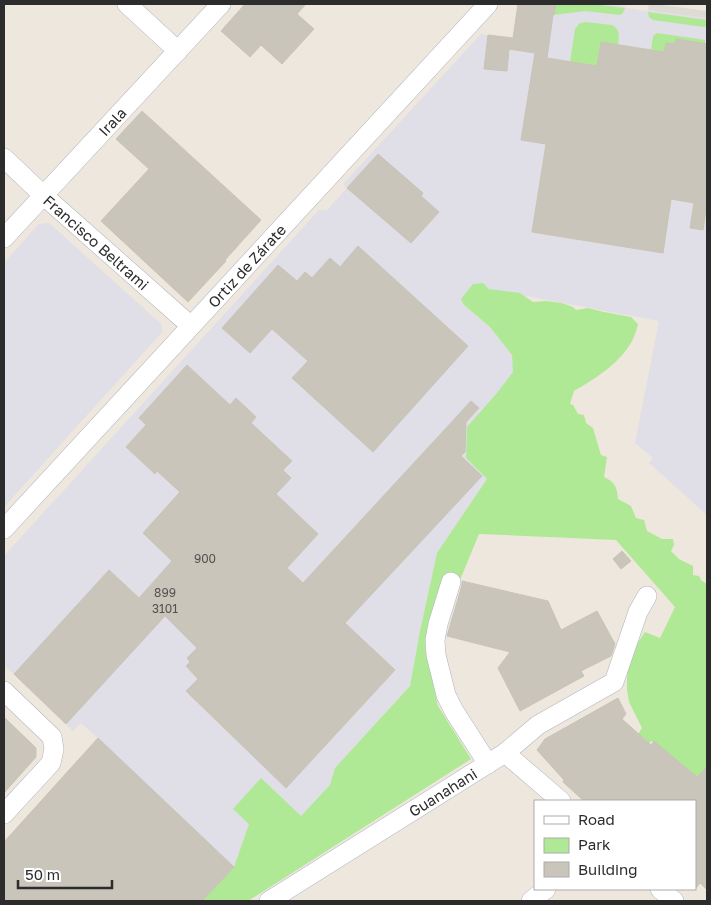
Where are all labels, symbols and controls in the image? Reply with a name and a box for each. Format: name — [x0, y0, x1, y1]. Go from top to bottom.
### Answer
street label: Irala — [95, 103, 130, 139]
street label: Francisco Beltrami — [40, 191, 153, 293]
street label: Ortiz de Zárate — [204, 220, 290, 311]
house number: 900 — [194, 551, 216, 566]
house number: 899 — [154, 585, 176, 600]
house number: 3101 — [152, 601, 178, 616]
street label: Guanahani — [405, 764, 480, 820]
legend — [534, 800, 696, 890]
text: Road — [578, 810, 615, 828]
text: Park — [578, 835, 611, 853]
scale bar — [18, 858, 111, 890]
text: Building — [578, 860, 638, 878]
text: 50 m — [25, 865, 60, 883]

